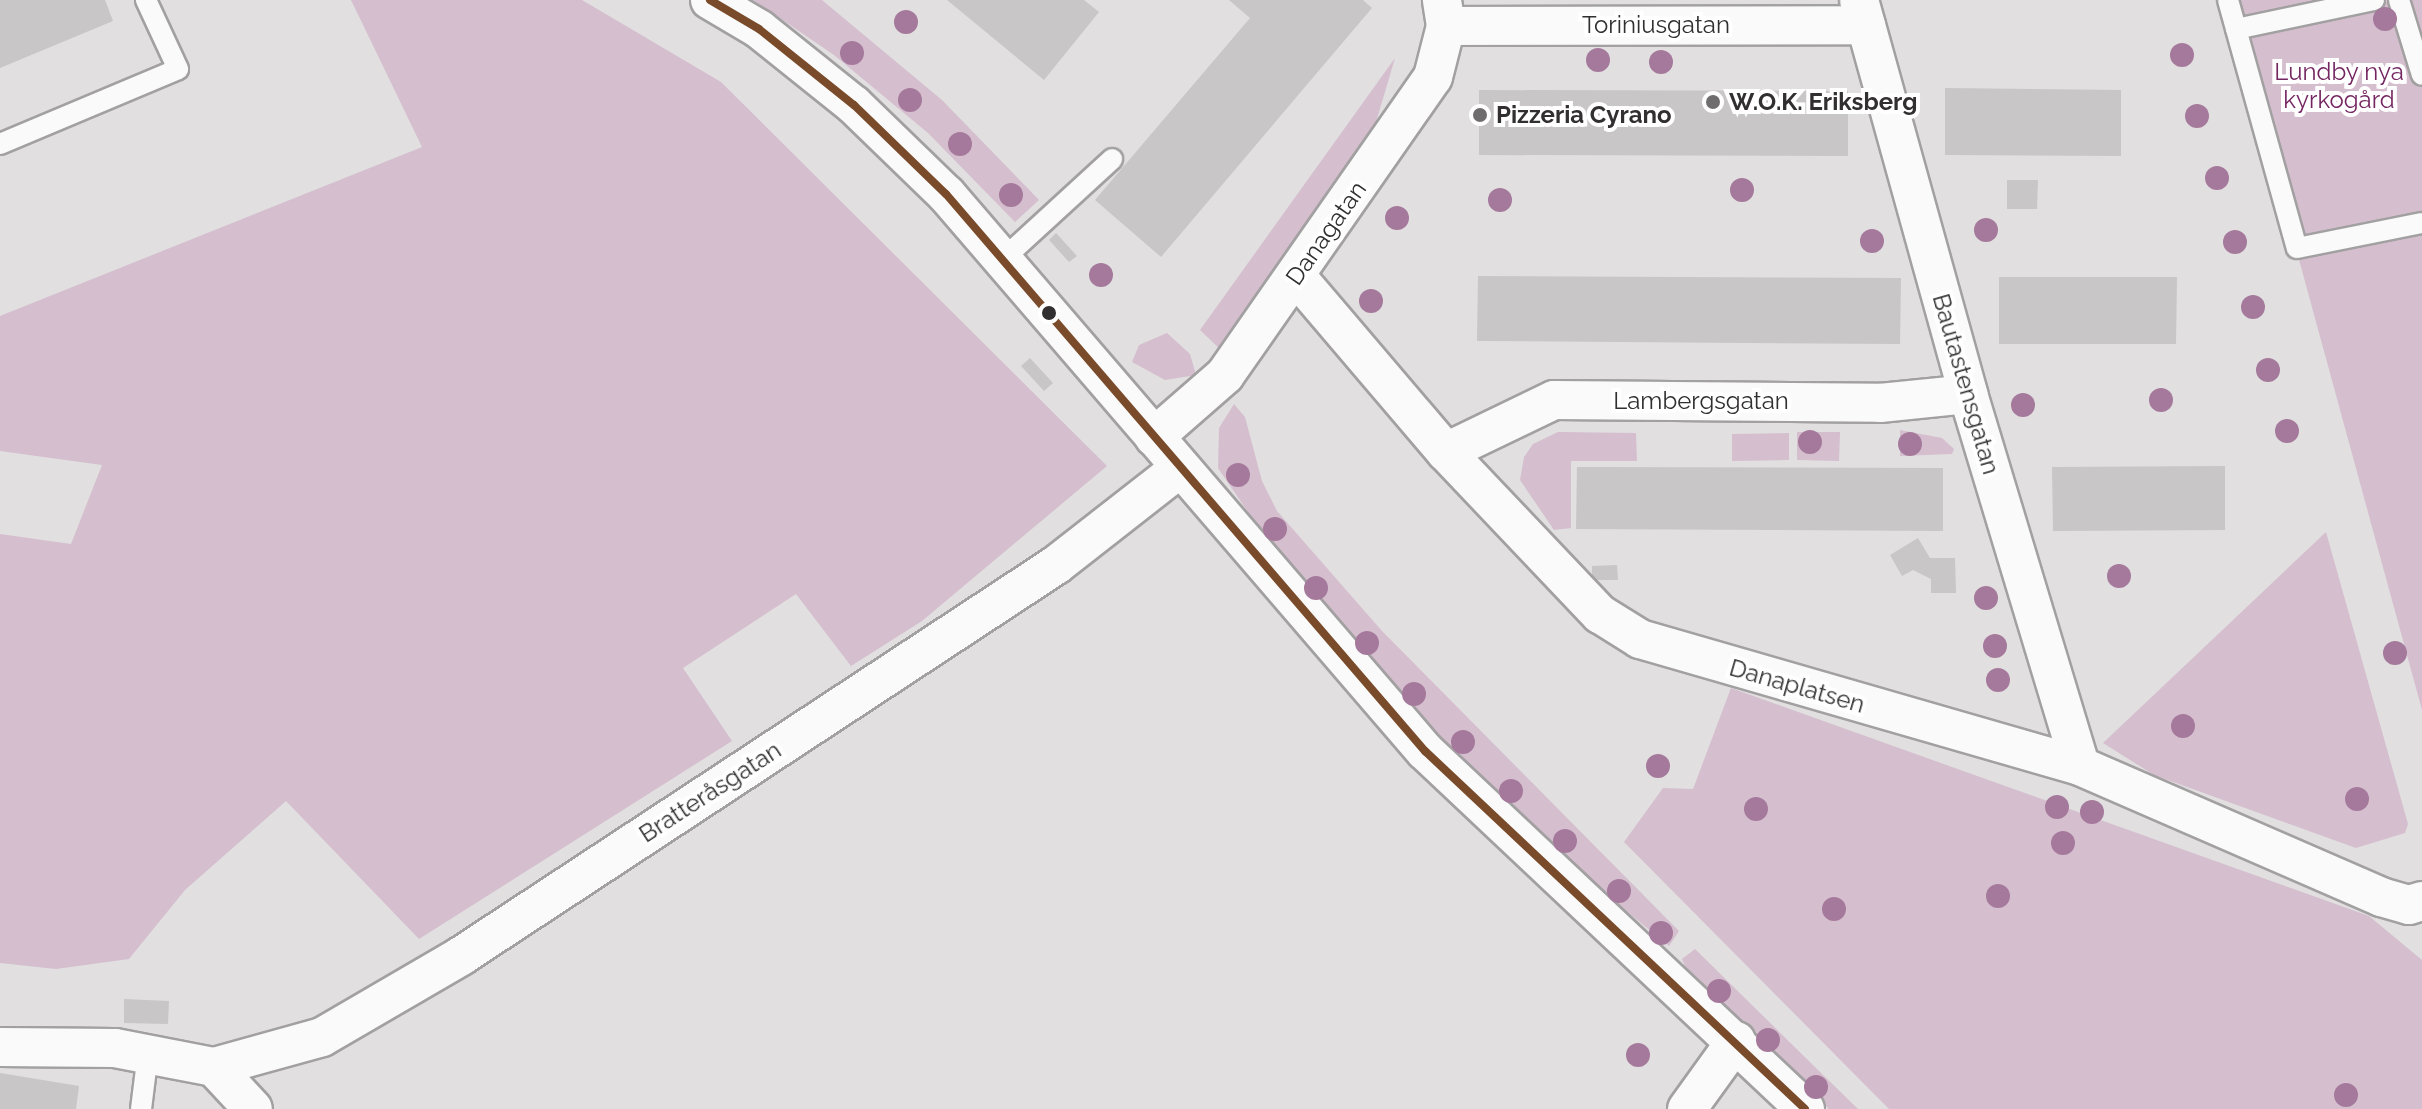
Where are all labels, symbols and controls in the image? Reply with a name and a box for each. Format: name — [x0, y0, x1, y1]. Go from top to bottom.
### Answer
street label: Toriniusgatan — [1582, 11, 1730, 39]
park label: Lundby nya kyrkogård — [2274, 58, 2404, 114]
place label: W.O.K. Eriksberg — [1729, 88, 1917, 116]
marker: W.O.K. Eriksberg — [1704, 93, 1722, 111]
place label: Pizzeria Cyrano — [1496, 101, 1672, 129]
marker: Pizzeria Cyrano — [1471, 106, 1489, 124]
street label: Danagatan — [1280, 176, 1372, 290]
street label: Bautastensgatan — [1926, 290, 2006, 478]
unlabelled marker — [1041, 305, 1057, 321]
street label: Lambergsgatan — [1613, 387, 1789, 415]
street label: Danaplatsen — [1726, 653, 1868, 719]
street label: Bratteråsgatan — [634, 735, 786, 849]

